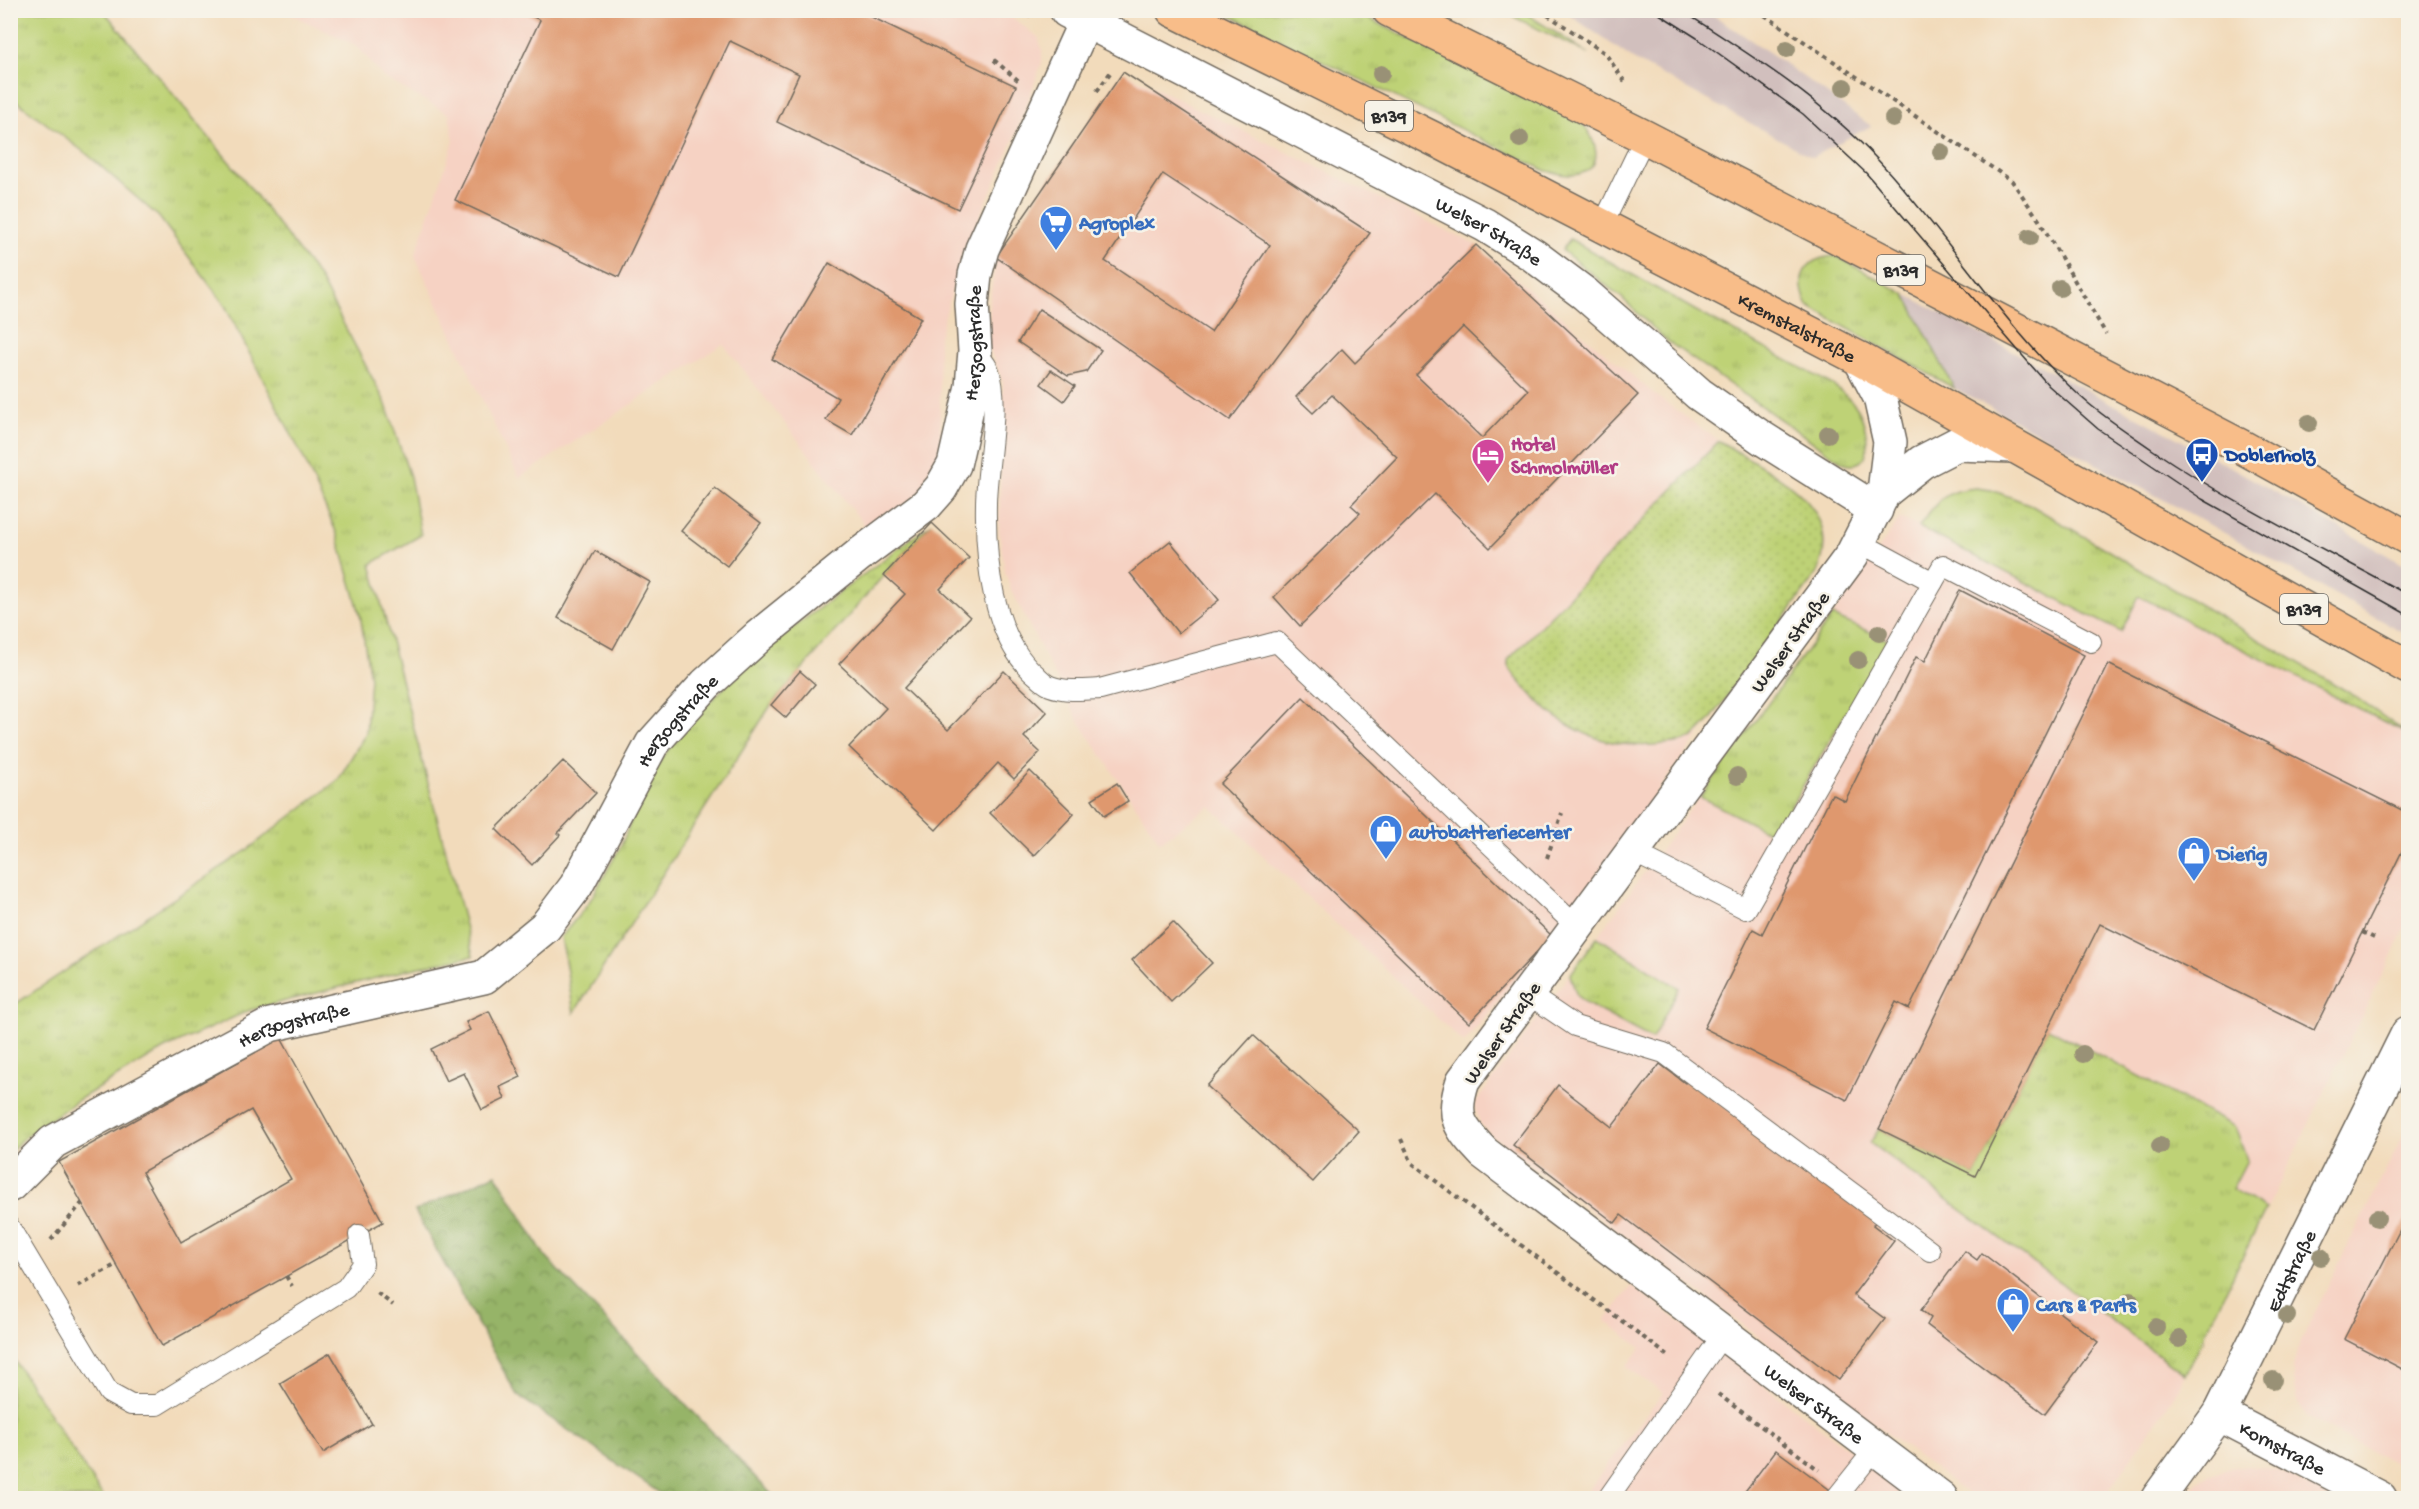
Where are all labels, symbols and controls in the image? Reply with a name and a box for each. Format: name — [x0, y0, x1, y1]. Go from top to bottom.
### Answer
road number: B139 — [1365, 101, 1413, 131]
street label: Welser Straße — [1431, 194, 1546, 273]
supermarket icon: Agroplex — [1038, 204, 1074, 251]
place label: Agroplex — [1078, 214, 1155, 237]
road number: B139 — [1877, 255, 1925, 285]
street label: Herzogstraße — [961, 284, 990, 403]
street label: Kremstalstraße — [1733, 290, 1859, 370]
place label: Hotel Schmolmüller — [1511, 435, 1619, 481]
bus stop icon: Doblerholz — [2184, 436, 2220, 483]
hotel icon: Hotel Schmolmüller — [1470, 437, 1506, 484]
place label: Doblerholz — [2223, 446, 2316, 469]
street label: Welser Straße — [1747, 587, 1837, 698]
road number: B139 — [2280, 594, 2328, 624]
street label: Herzogstraße — [634, 670, 725, 772]
shop icon: autobatteriecenter — [1368, 813, 1404, 860]
place label: autobatteriecenter — [1408, 823, 1572, 846]
shop icon: Dierig — [2176, 835, 2212, 882]
place label: Dierig — [2215, 845, 2268, 868]
street label: Welser Straße — [1460, 978, 1548, 1089]
street label: Herzogstraße — [235, 999, 352, 1055]
street label: Edtstraße — [2263, 1227, 2324, 1317]
shop icon: Cars & Parts — [1995, 1286, 2031, 1333]
place label: Cars & Parts — [2035, 1296, 2137, 1319]
street label: Welser Straße — [1758, 1360, 1868, 1451]
street label: Kornstraße — [2234, 1418, 2329, 1483]

